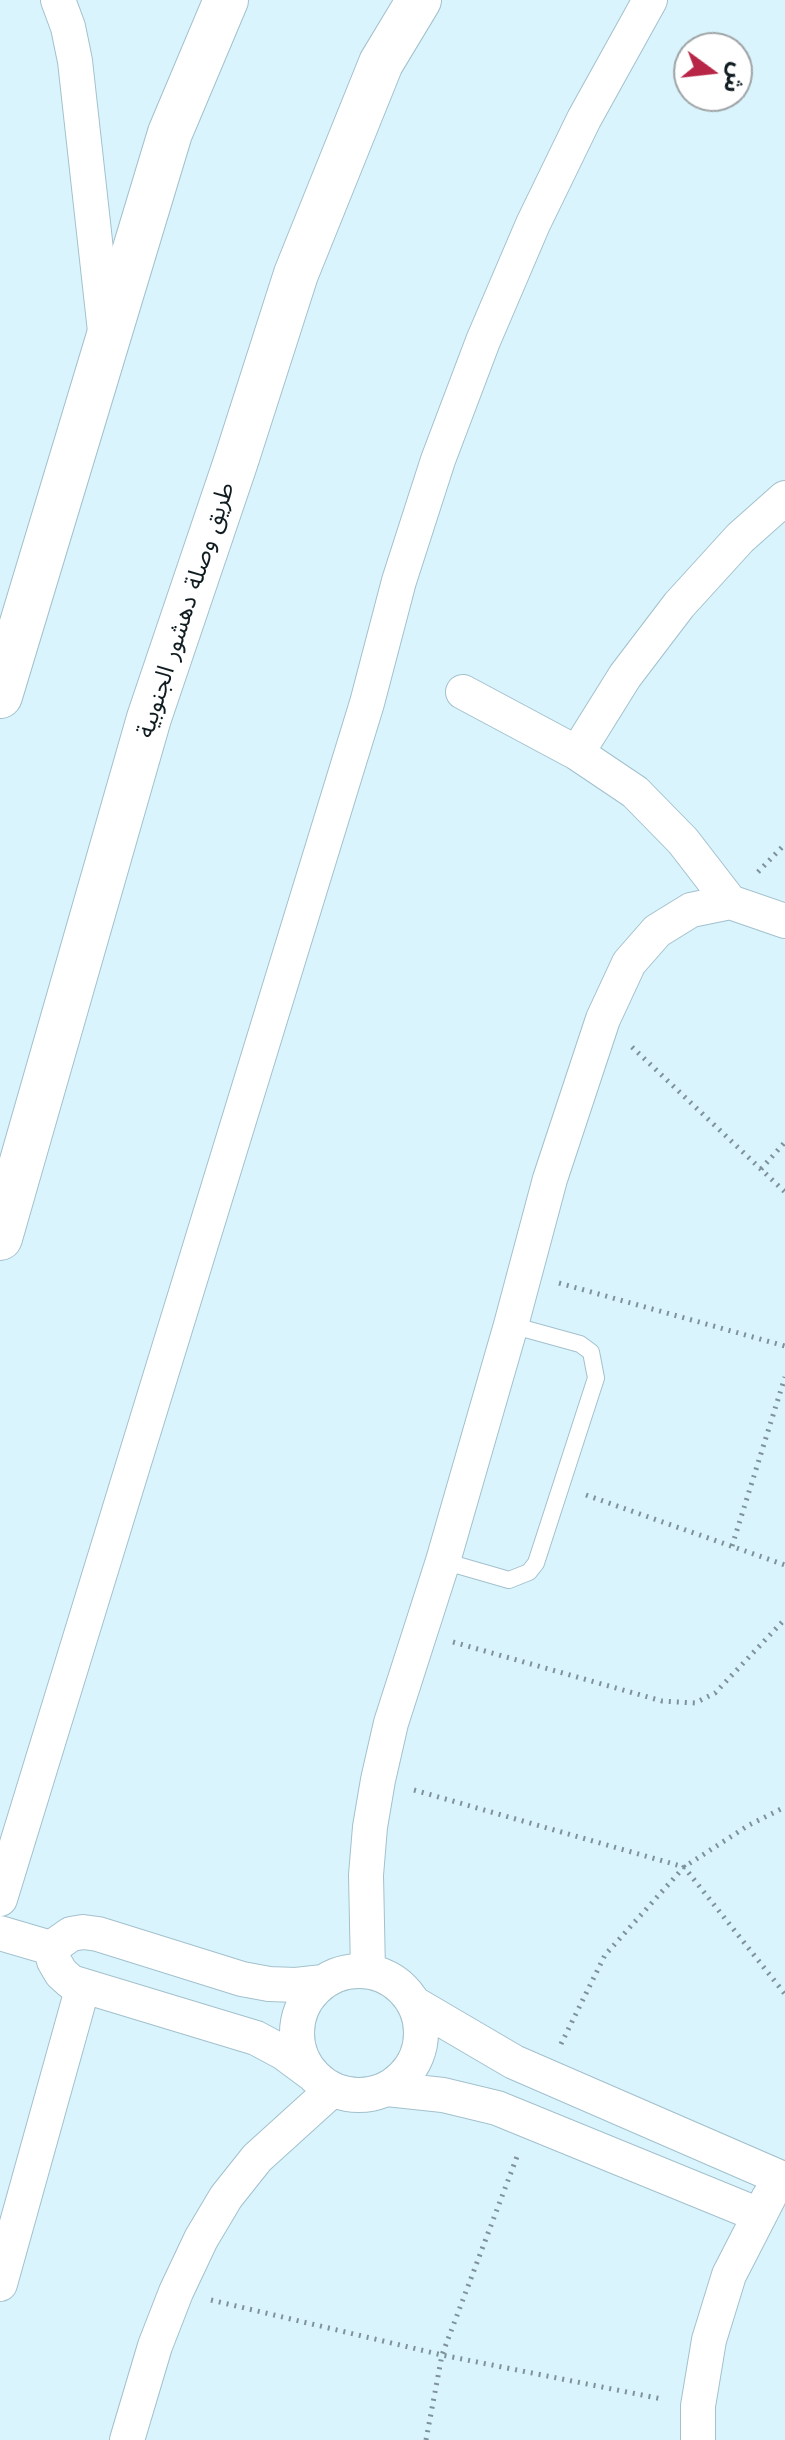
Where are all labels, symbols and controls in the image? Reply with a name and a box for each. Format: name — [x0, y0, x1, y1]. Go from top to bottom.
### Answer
north arrow — [673, 32, 753, 112]
text: ش — [719, 60, 751, 96]
street label: طريق وصلة دهشور الجنوبية — [131, 479, 241, 741]

